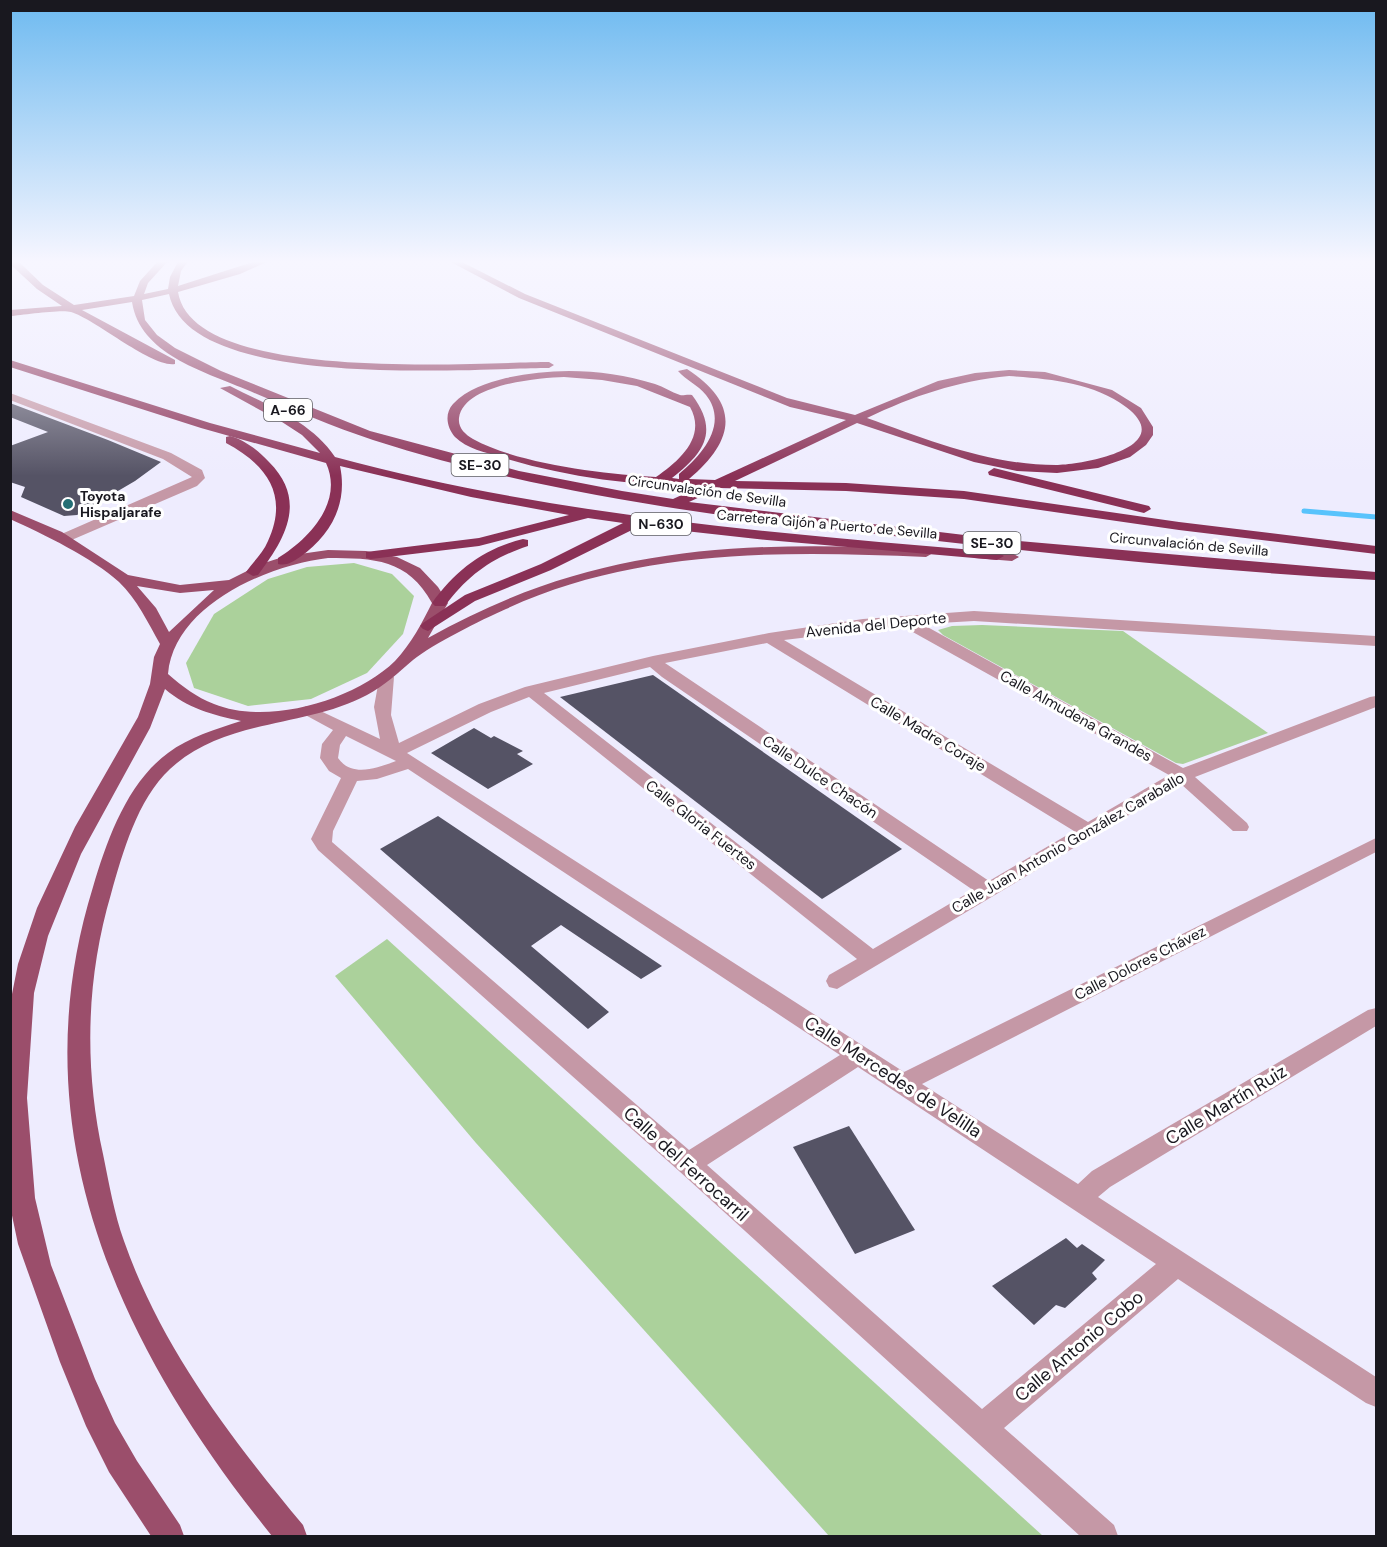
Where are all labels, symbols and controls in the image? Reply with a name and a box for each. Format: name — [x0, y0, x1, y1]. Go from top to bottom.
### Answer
road number: A-66 — [264, 399, 312, 421]
road number: SE-30 — [452, 454, 508, 476]
street label: Circunvalación de Sevilla — [627, 471, 787, 511]
place label: Toyota Hispaljarafe — [80, 487, 162, 521]
marker: Toyota Hispaljarafe — [61, 497, 75, 511]
street label: Carretera Gijón a Puerto de Sevilla — [716, 505, 938, 543]
road number: N-630 — [631, 513, 691, 535]
street label: Circunvalación de Sevilla — [1109, 528, 1269, 560]
road number: SE-30 — [964, 532, 1020, 554]
street label: Avenida del Deporte — [805, 608, 947, 642]
street label: Calle Almudena Grandes — [996, 666, 1156, 766]
street label: Calle Madre Coraje — [866, 692, 990, 776]
street label: Calle Dulce Chacón — [758, 731, 882, 823]
street label: Calle Juan Antonio González Caraballo — [948, 768, 1188, 918]
street label: Calle Gloria Fuertes — [641, 775, 761, 875]
street label: Calle Dolores Chávez — [1071, 921, 1209, 1005]
street label: Calle Mercedes de Velilla — [800, 1011, 986, 1143]
street label: Calle Martín Ruiz — [1161, 1059, 1291, 1151]
street label: Calle del Ferrocarril — [618, 1101, 754, 1227]
street label: Calle Antonio Cobo — [1010, 1285, 1148, 1407]

